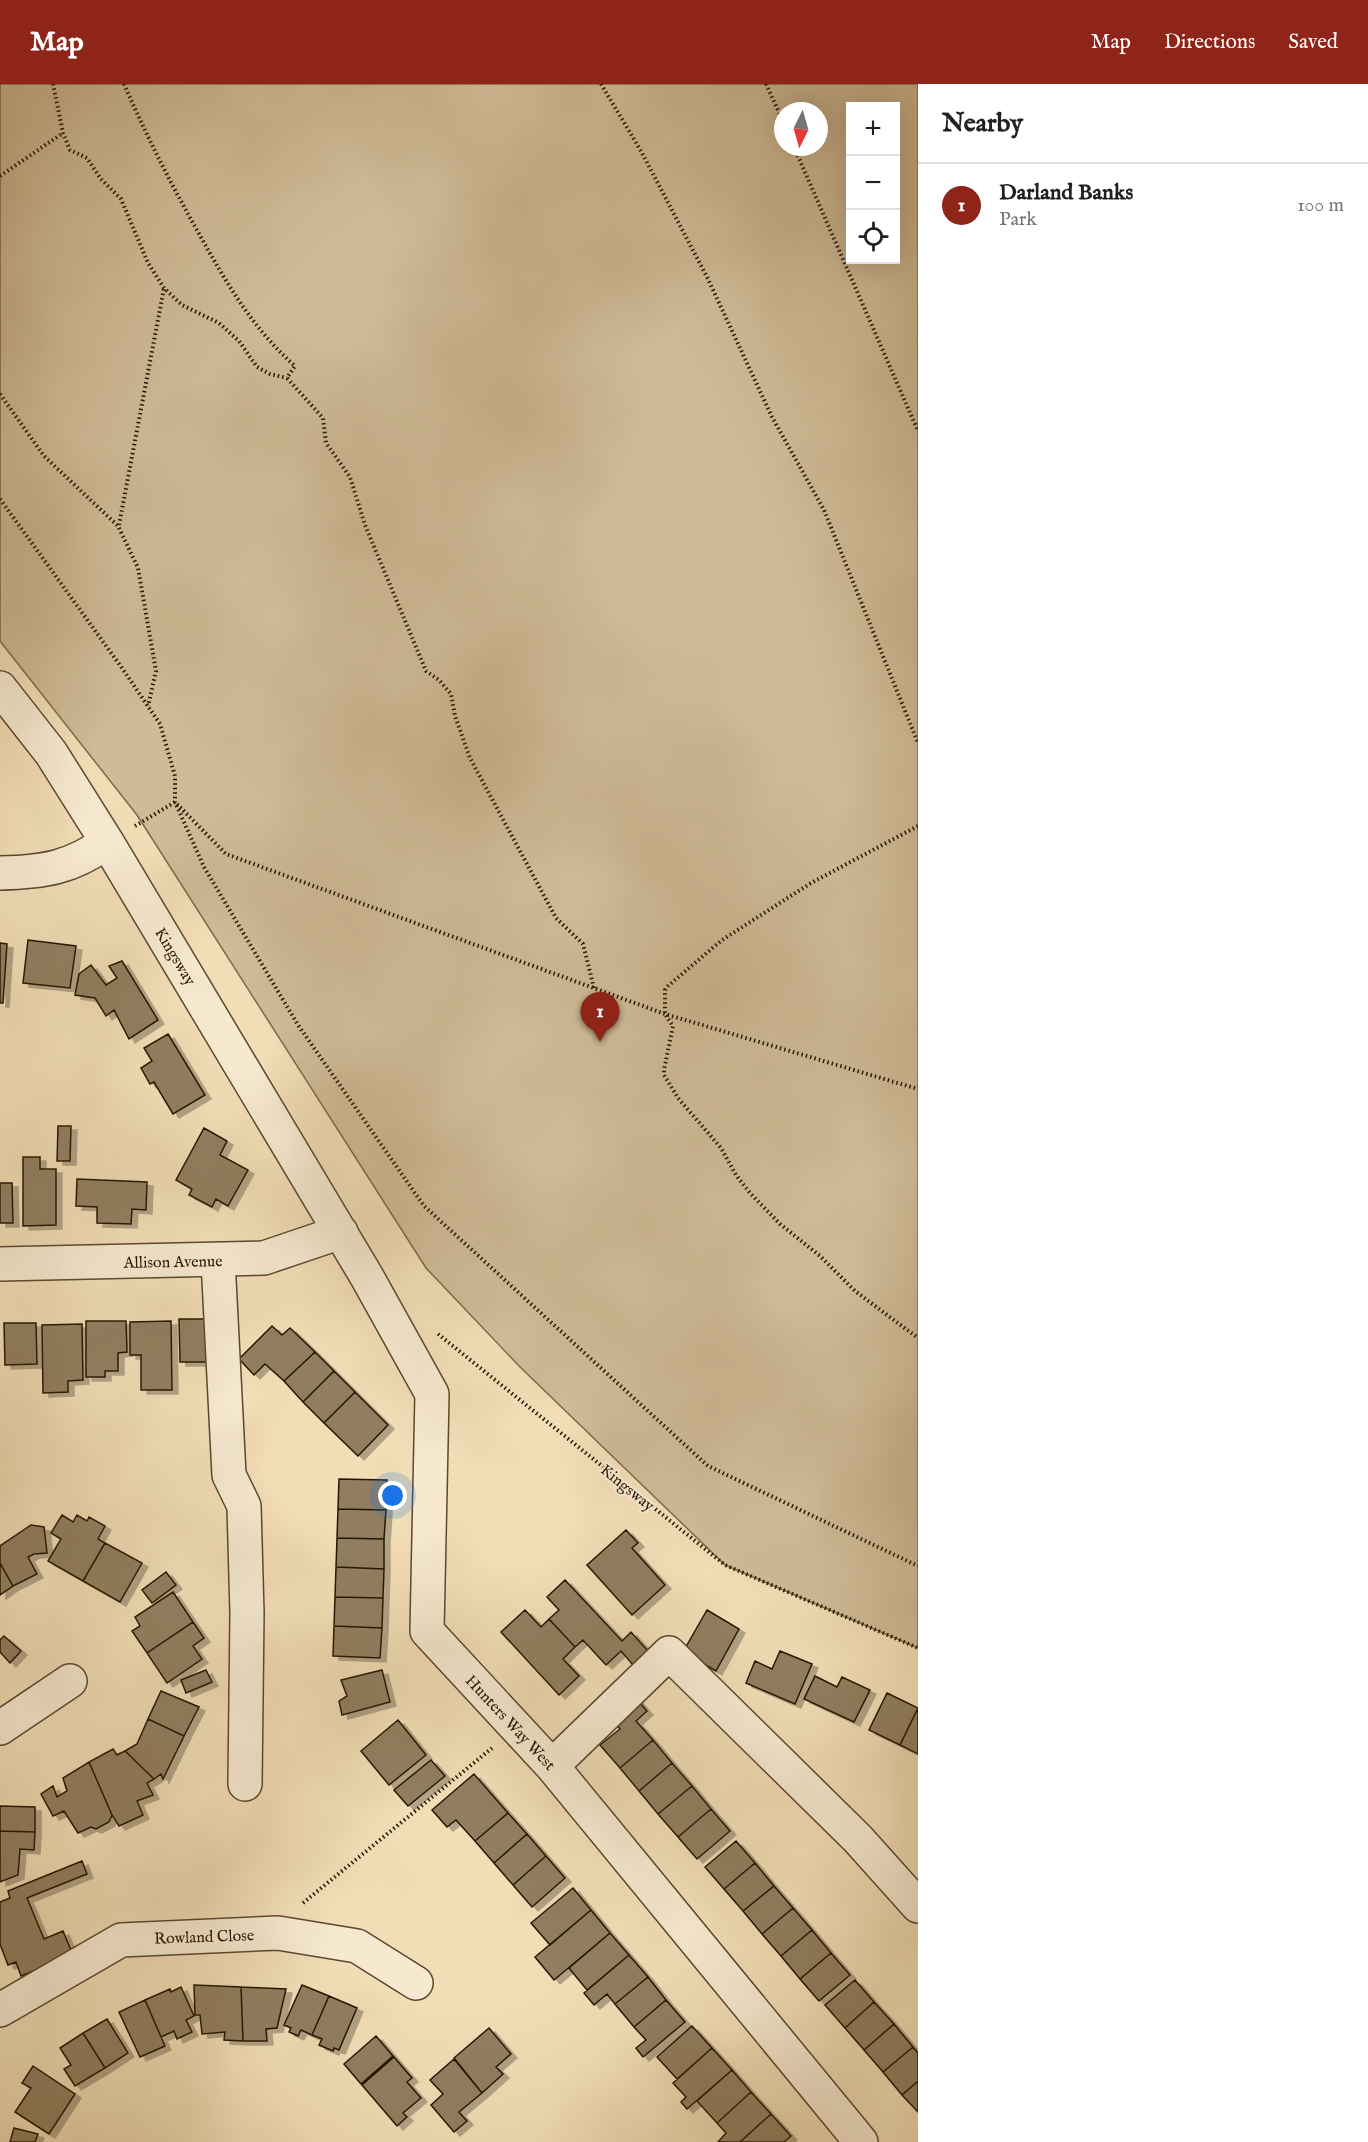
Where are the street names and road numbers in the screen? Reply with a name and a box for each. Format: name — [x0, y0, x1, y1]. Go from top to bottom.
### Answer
street label: Kingsway — [149, 925, 199, 990]
street label: Allison Avenue — [122, 1252, 223, 1274]
street label: Kingsway — [596, 1461, 658, 1516]
street label: Hunters Way West — [460, 1671, 559, 1776]
street label: Rowland Close — [154, 1926, 254, 1950]

